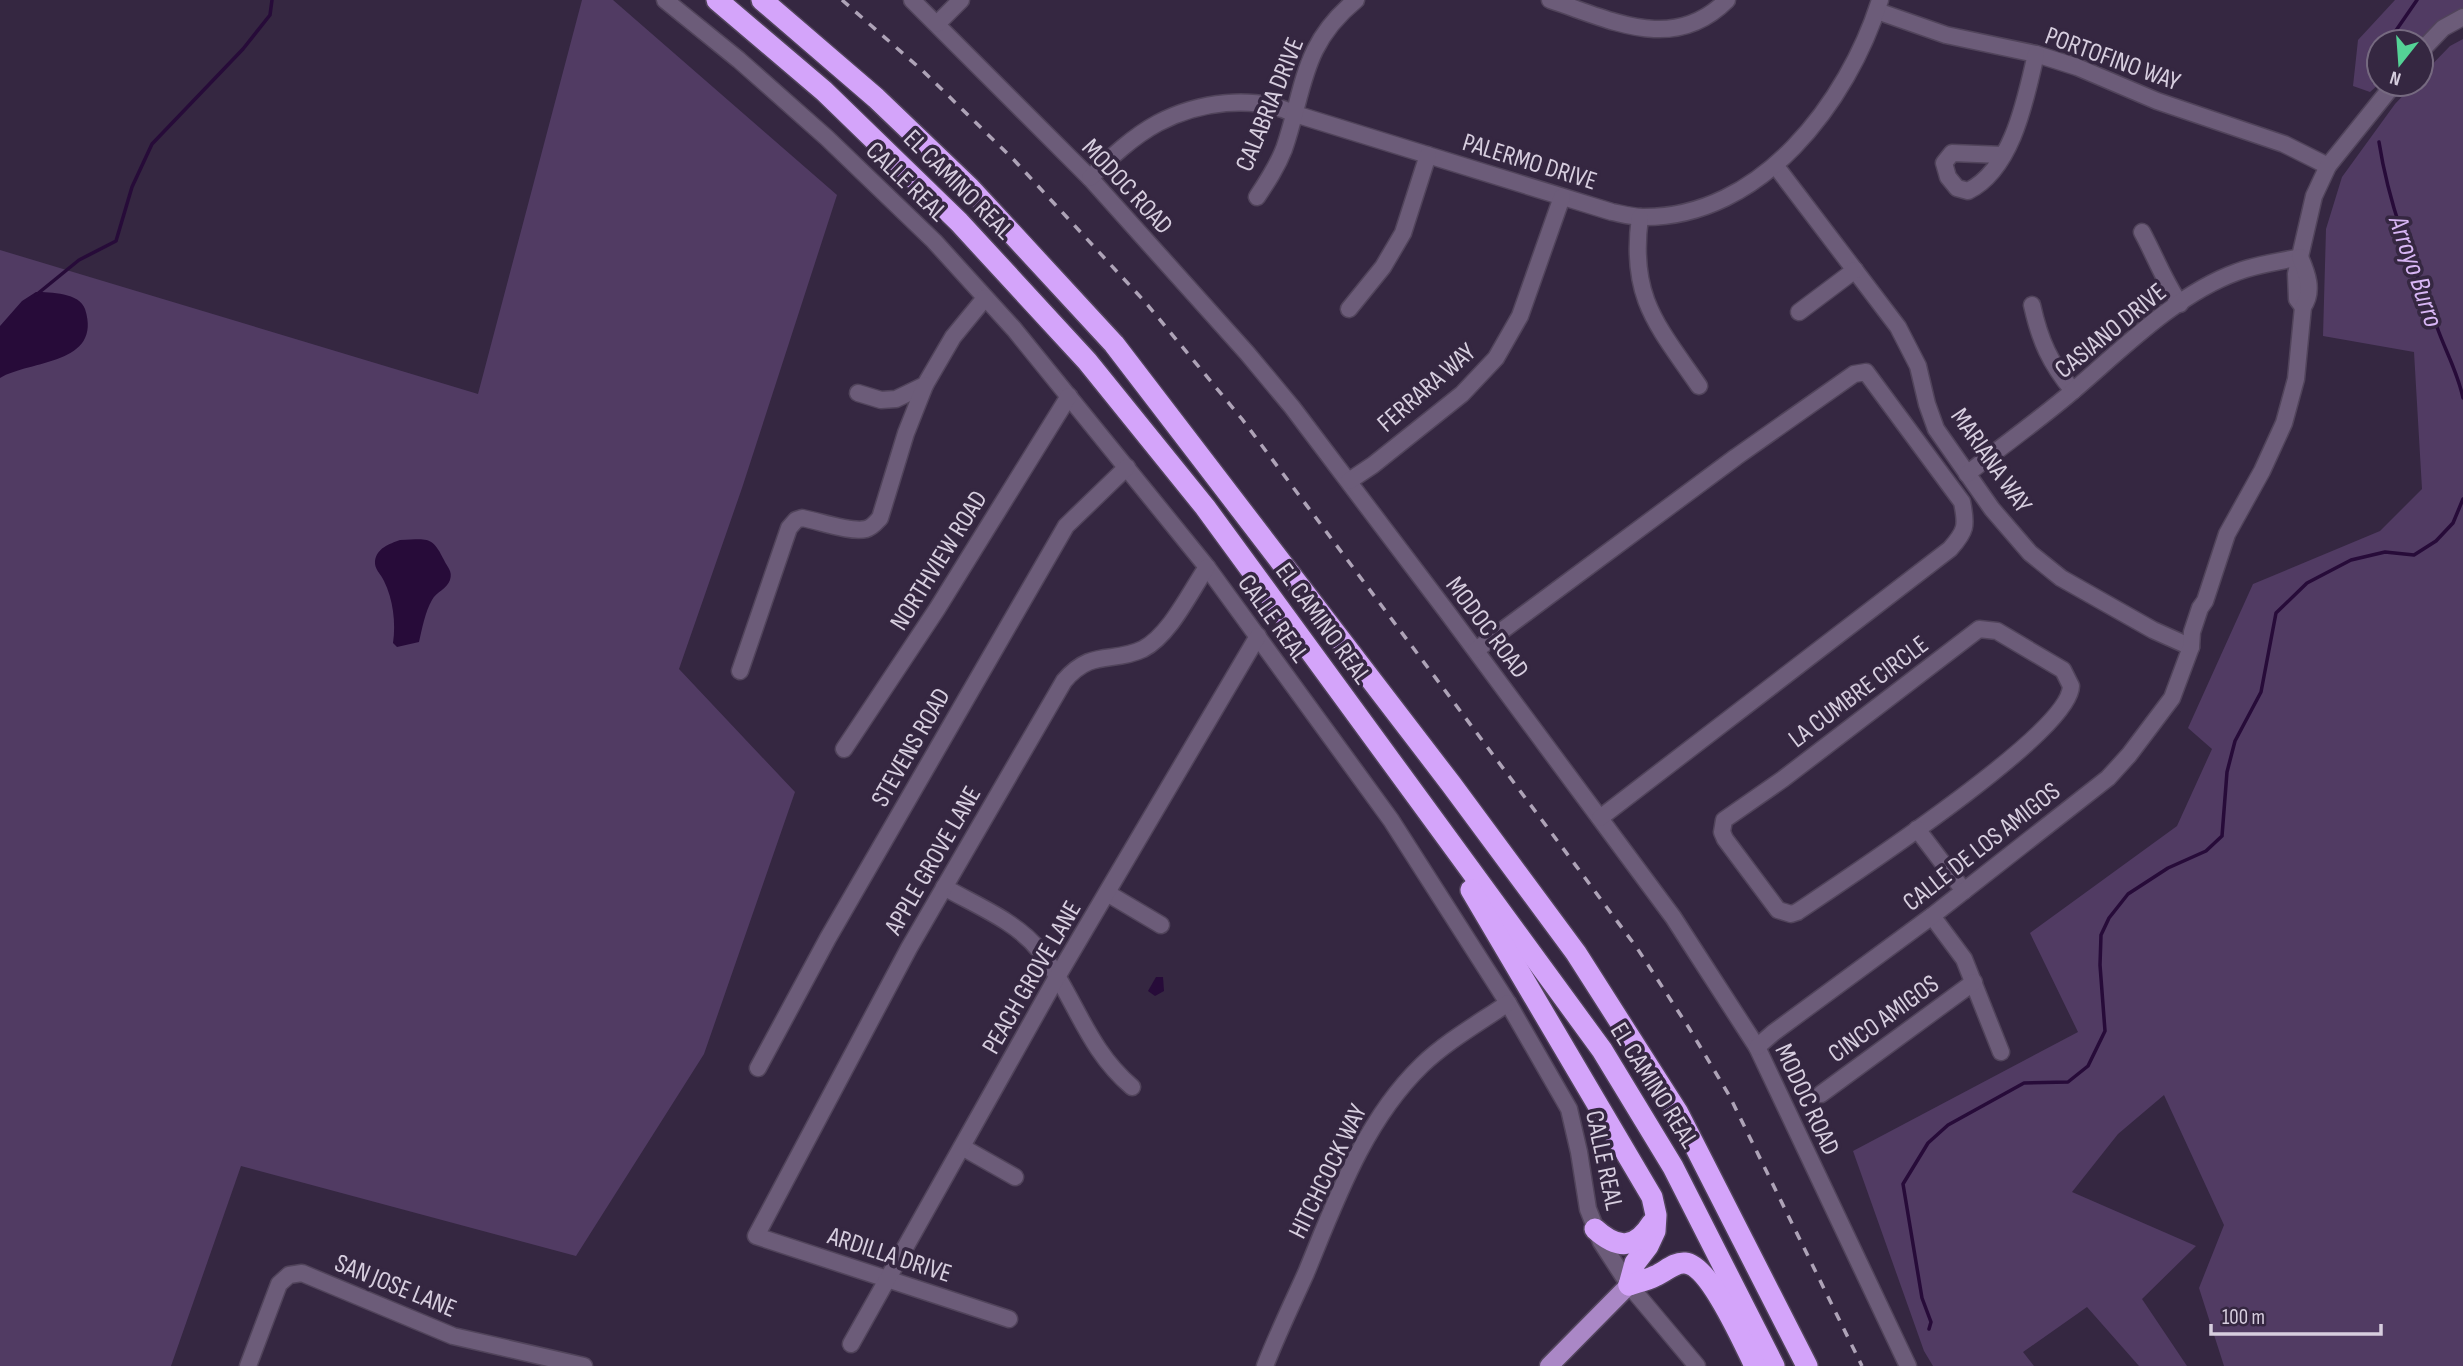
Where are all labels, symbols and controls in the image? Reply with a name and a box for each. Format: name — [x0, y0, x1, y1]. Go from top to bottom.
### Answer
street label: PORTOFINO WAY — [2041, 21, 2184, 98]
north arrow — [2365, 28, 2435, 98]
street label: CALABRIA DRIVE — [1230, 33, 1311, 176]
text: N — [2387, 65, 2404, 90]
street label: EL CAMINO REAL — [897, 124, 1020, 247]
street label: PALERMO DRIVE — [1459, 127, 1600, 198]
street label: MODOC ROAD — [1075, 133, 1179, 241]
street label: CALLE REAL — [859, 136, 953, 229]
water label: Arroyo Burro — [2381, 211, 2450, 332]
street label: CASIANO DRIVE — [2049, 277, 2173, 385]
street label: FERRARA WAY — [1371, 337, 1483, 439]
street label: MARIANA WAY — [1943, 403, 2038, 519]
street label: NORTHVIEW ROAD — [884, 485, 994, 636]
street label: EL CAMINO REAL — [1268, 557, 1377, 691]
street label: CALLE REAL — [1231, 569, 1315, 669]
street label: MODOC ROAD — [1439, 571, 1535, 685]
street label: LA CUMBRE CIRCLE — [1783, 630, 1935, 755]
street label: STEVENS ROAD — [865, 683, 958, 812]
street label: CALLE DE LOS AMIGOS — [1897, 776, 2067, 918]
street label: APPLE GROVE LANE — [878, 781, 988, 941]
street label: PEACH GROVE LANE — [976, 896, 1089, 1060]
street label: CINCO AMIGOS — [1823, 969, 1945, 1070]
street label: EL CAMINO REAL — [1603, 1017, 1705, 1155]
street label: MODOC ROAD — [1767, 1039, 1846, 1160]
street label: HITCHCOCK WAY — [1283, 1099, 1374, 1244]
street label: CALLE REAL — [1578, 1108, 1629, 1213]
street label: ARDILLA DRIVE — [823, 1221, 955, 1290]
street label: SAN JOSE LANE — [330, 1248, 461, 1325]
scale bar — [2211, 1292, 2381, 1336]
text: 100 m — [2222, 1305, 2265, 1330]

